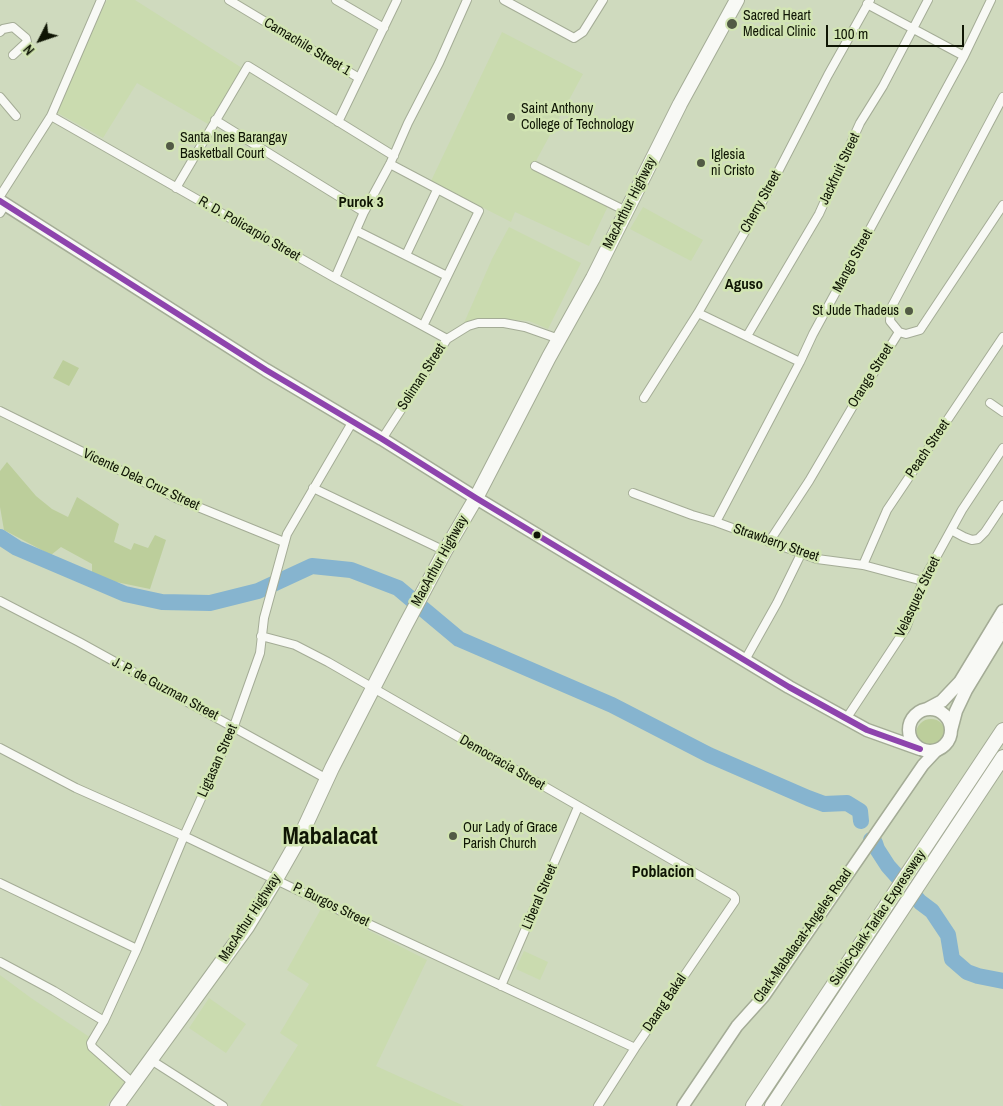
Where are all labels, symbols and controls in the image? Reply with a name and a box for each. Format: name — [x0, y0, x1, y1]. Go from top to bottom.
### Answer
place label: Sacred Heart Medical Clinic — [743, 8, 816, 40]
street label: Camachile Street 1 — [261, 14, 353, 80]
north arrow — [15, 15, 65, 65]
scale bar — [828, 15, 966, 47]
marker: Sacred Heart Medical Clinic — [725, 17, 739, 31]
text: 100 m — [834, 23, 868, 44]
text: N — [19, 41, 38, 59]
place label: Saint Anthony College of Technology — [521, 101, 634, 134]
marker: Saint Anthony College of Technology — [505, 111, 517, 123]
place label: Santa Ines Barangay Basketball Court — [180, 130, 287, 162]
street label: Jackfruit Street — [816, 130, 864, 208]
marker: Santa Ines Barangay Basketball Court — [164, 140, 176, 152]
place label: Iglesia ni Cristo — [711, 147, 754, 180]
street label: MacArthur Highway — [600, 154, 660, 252]
marker: Iglesia ni Cristo — [695, 157, 707, 169]
street label: Cherry Street — [737, 168, 785, 236]
street label: R. D. Policarpio Street — [195, 193, 303, 265]
district label: Purok 3 — [338, 194, 384, 212]
street label: Mango Street — [829, 227, 877, 295]
district label: Aguso — [725, 276, 763, 294]
place label: St Jude Thadeus — [812, 303, 899, 319]
marker: St Jude Thadeus — [903, 305, 915, 317]
street label: Soliman Street — [394, 341, 450, 413]
street label: Orange Street — [845, 341, 897, 411]
street label: Peach Street — [902, 417, 954, 481]
street label: Vicente Dela Cruz Street — [80, 446, 202, 514]
street label: MacArthur Highway — [408, 513, 472, 609]
street label: Strawberry Street — [731, 521, 821, 565]
unlabelled marker — [532, 530, 542, 540]
street label: Velasquez Street — [892, 554, 944, 640]
street label: J. P. de Guzman Street — [109, 654, 221, 724]
street label: Ligtasan Street — [194, 722, 242, 800]
street label: Democracia Street — [456, 732, 548, 794]
place label: Our Lady of Grace Parish Church — [463, 820, 557, 852]
district label: Mabalacat — [282, 824, 378, 852]
marker: Our Lady of Grace Parish Church — [447, 830, 459, 842]
street label: Subic-Clark-Tarlac Expressway — [826, 847, 930, 989]
street label: Liberal Street — [519, 862, 561, 932]
district label: Poblacion — [632, 863, 694, 883]
street label: Clark-Mabalacat-Angeles Road — [750, 866, 856, 1006]
street label: MacArthur Highway — [216, 871, 284, 965]
street label: P. Burgos Street — [290, 879, 372, 931]
street label: Daang Bakal — [640, 971, 690, 1035]

